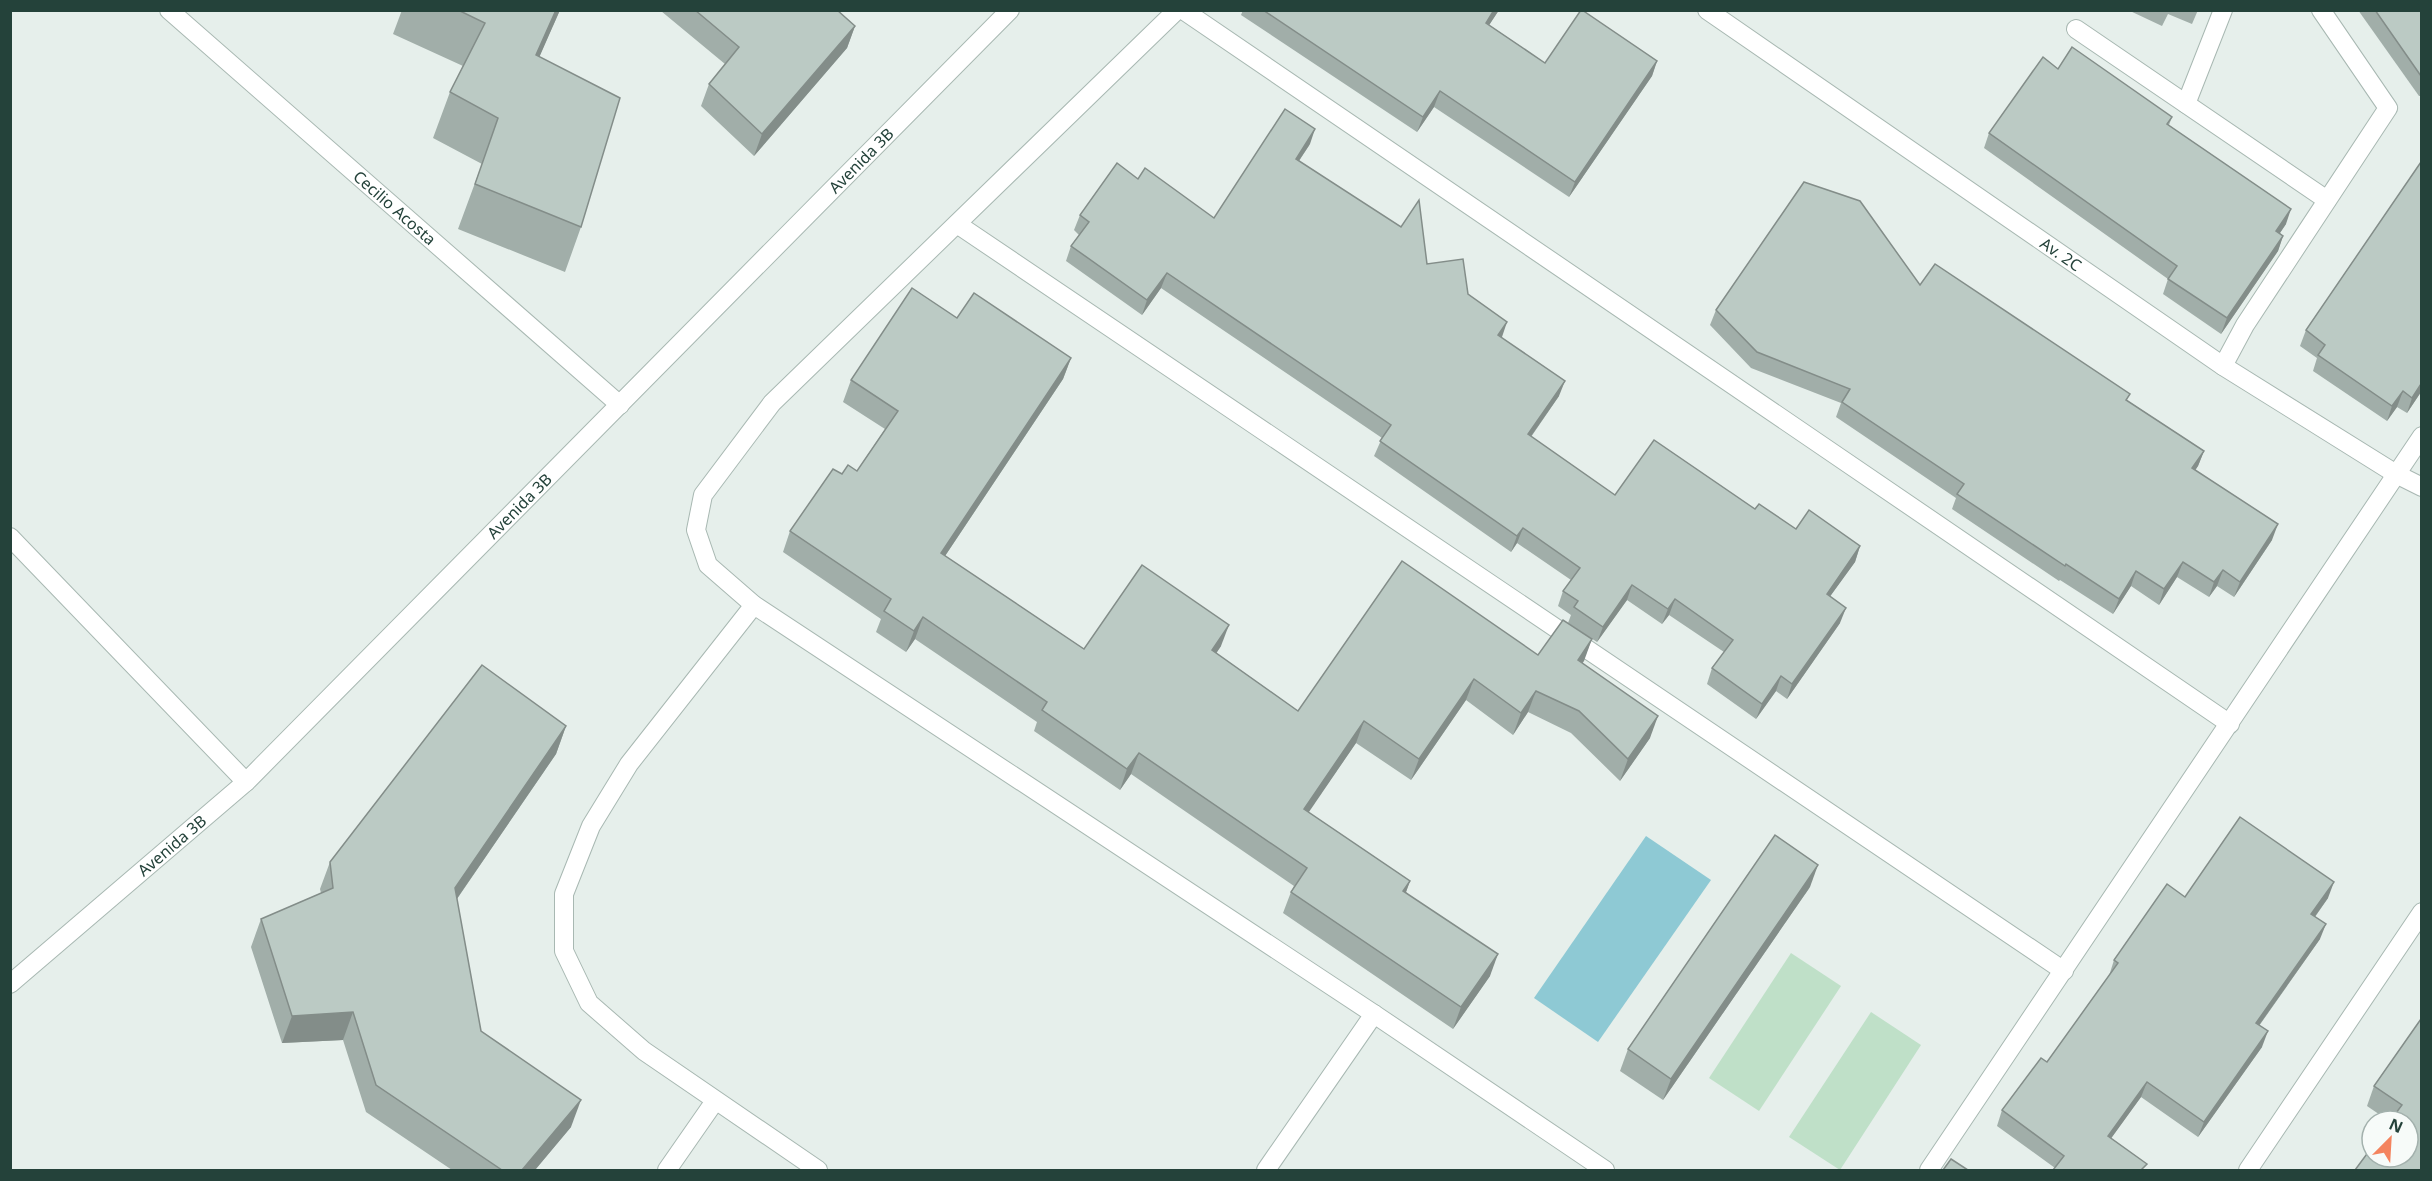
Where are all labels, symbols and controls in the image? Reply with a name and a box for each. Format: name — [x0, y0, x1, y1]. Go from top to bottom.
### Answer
street label: Avenida 3B — [824, 123, 898, 198]
street label: Cecilio Acosta — [349, 165, 441, 250]
street label: Av. 2C — [2036, 232, 2086, 276]
street label: Avenida 3B — [482, 468, 557, 544]
street label: Avenida 3B — [133, 810, 211, 881]
north arrow — [2360, 1109, 2420, 1169]
text: N — [2386, 1113, 2407, 1138]

